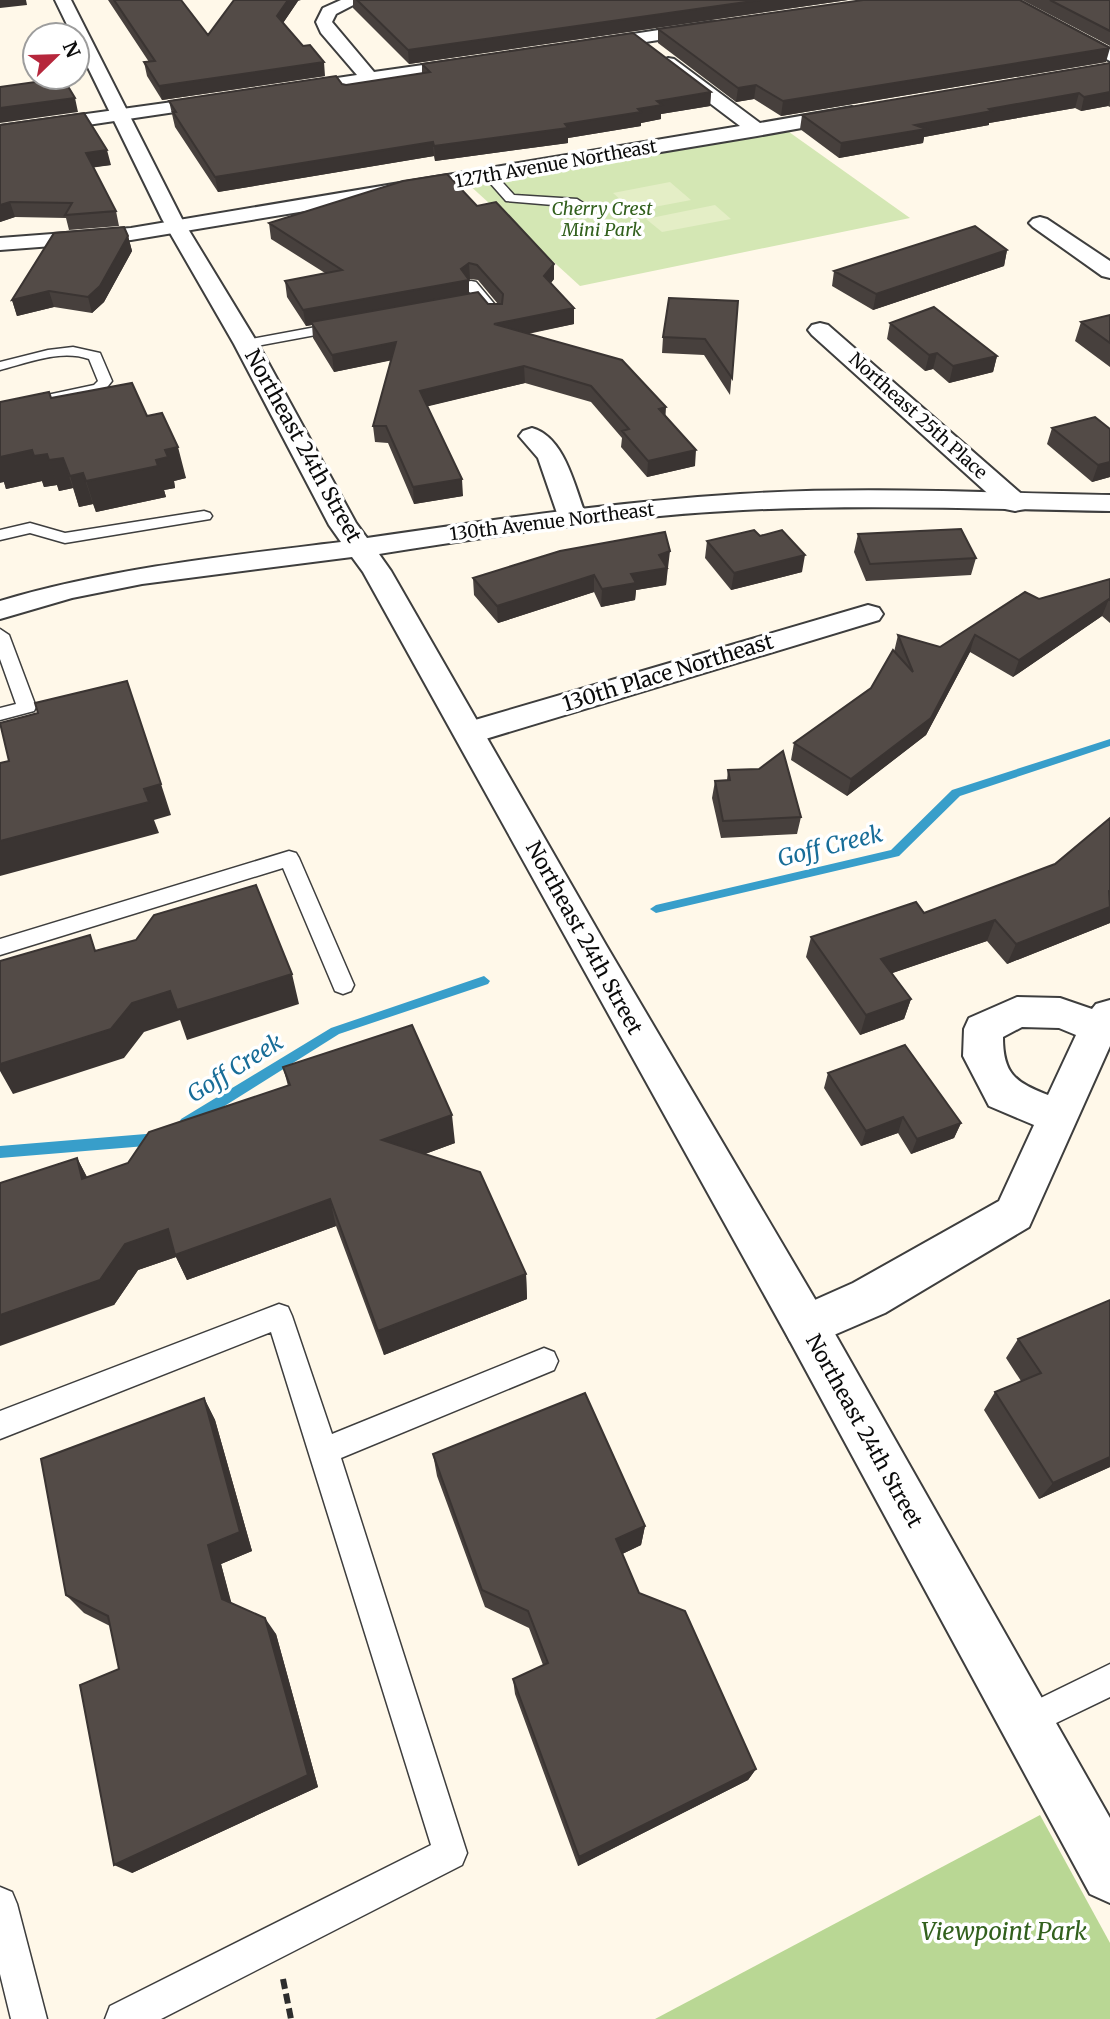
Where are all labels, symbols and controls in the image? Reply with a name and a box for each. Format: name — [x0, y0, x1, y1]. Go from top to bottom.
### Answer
north arrow — [21, 21, 91, 91]
text: N — [58, 38, 86, 61]
street label: 127th Avenue Northeast — [453, 134, 659, 193]
park label: Cherry Crest Mini Park — [551, 197, 653, 241]
street label: Northeast 24th Street — [239, 344, 368, 547]
street label: Northeast 25th Place — [844, 347, 992, 484]
street label: 130th Avenue Northeast — [448, 498, 656, 545]
street label: 130th Place Northeast — [559, 628, 777, 717]
water label: Goff Creek — [774, 818, 886, 873]
street label: Northeast 24th Street — [520, 836, 649, 1039]
water label: Goff Creek — [182, 1027, 288, 1108]
street label: Northeast 24th Street — [800, 1329, 929, 1532]
park label: Viewpoint Park — [921, 1916, 1087, 1947]

